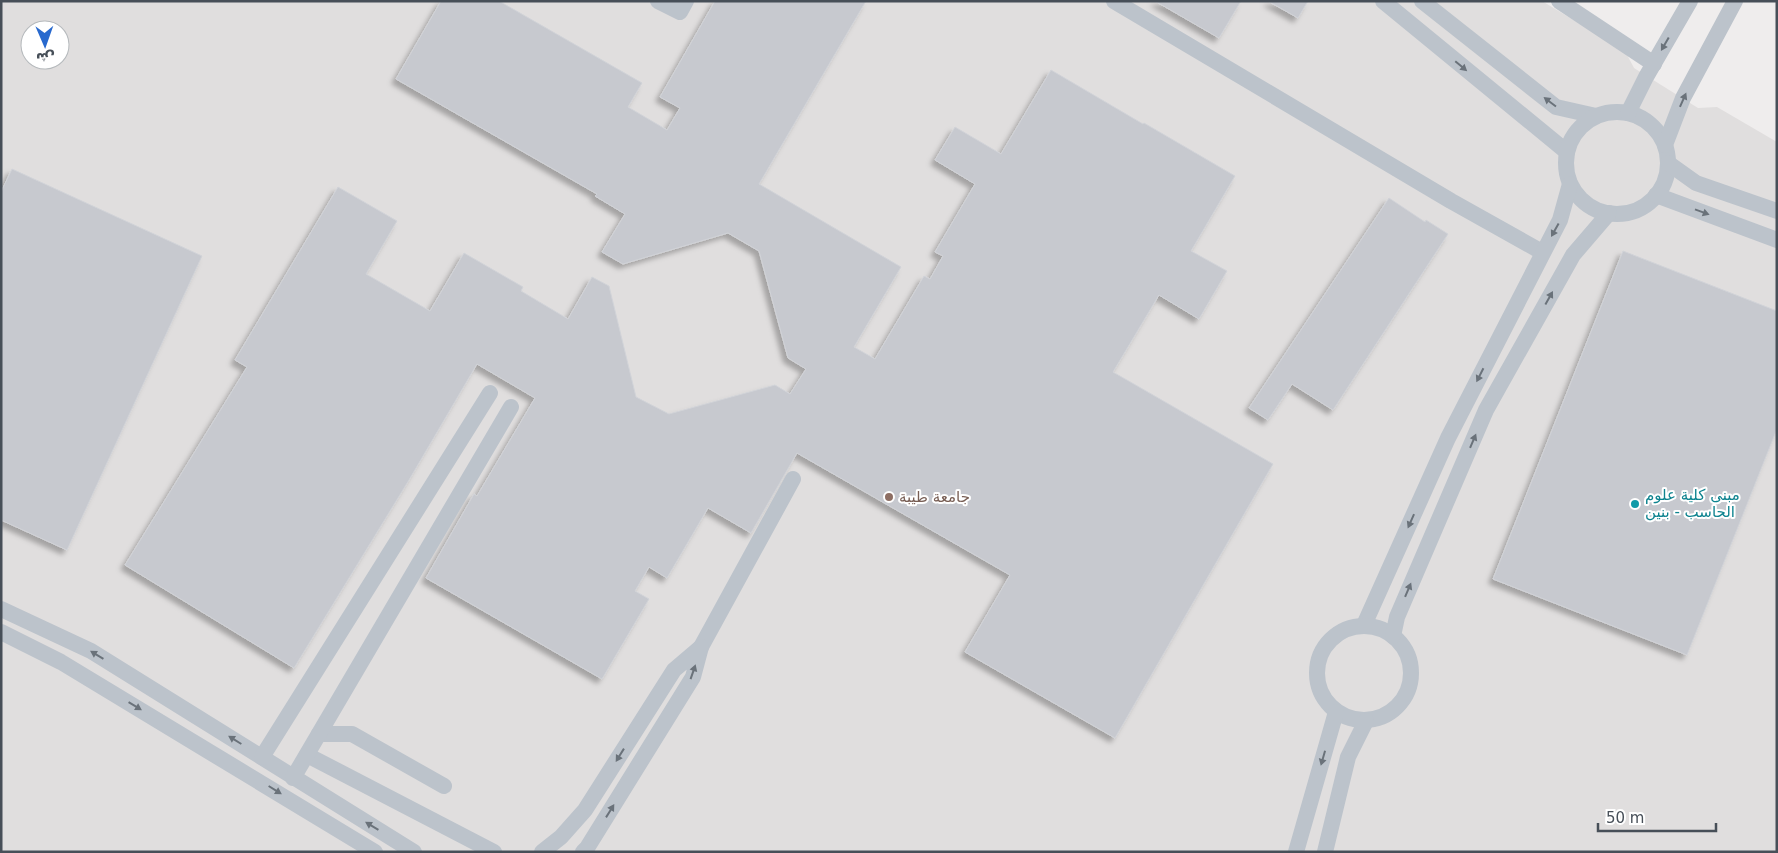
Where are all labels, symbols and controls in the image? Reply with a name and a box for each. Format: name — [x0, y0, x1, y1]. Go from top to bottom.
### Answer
north arrow — [20, 20, 70, 70]
one-way arrow — [1661, 37, 1670, 50]
text: ش — [36, 50, 55, 66]
one-way arrow — [1455, 60, 1468, 71]
one-way arrow — [1679, 93, 1687, 107]
one-way arrow — [1543, 97, 1557, 107]
one-way arrow — [1695, 208, 1710, 216]
one-way arrow — [1550, 223, 1559, 237]
one-way arrow — [1545, 291, 1554, 305]
one-way arrow — [1476, 367, 1484, 382]
one-way arrow — [1469, 434, 1477, 448]
place label: مبنى كلية علوم الحاسب - بنين — [1645, 486, 1740, 521]
place label: جامعة طيبة — [899, 488, 970, 506]
marker: جامعة طيبة — [883, 491, 895, 503]
marker: مبنى كلية علوم الحاسب - بنين — [1629, 498, 1641, 510]
one-way arrow — [1406, 514, 1414, 528]
one-way arrow — [1405, 583, 1413, 598]
one-way arrow — [90, 650, 103, 659]
one-way arrow — [689, 664, 697, 679]
one-way arrow — [129, 702, 142, 711]
one-way arrow — [228, 735, 241, 744]
one-way arrow — [615, 749, 624, 762]
one-way arrow — [1318, 751, 1326, 766]
one-way arrow — [268, 786, 281, 795]
scale bar — [1598, 800, 1716, 832]
one-way arrow — [605, 805, 615, 818]
text: 50 m — [1606, 809, 1644, 827]
one-way arrow — [366, 822, 379, 831]

